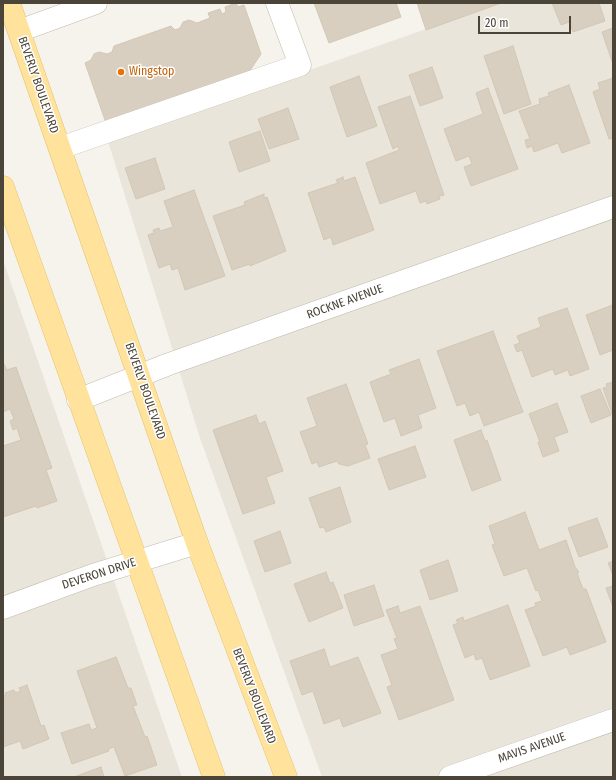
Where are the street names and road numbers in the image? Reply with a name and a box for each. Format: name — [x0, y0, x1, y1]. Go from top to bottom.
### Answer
street label: BEVERLY BOULEVARD — [15, 35, 61, 135]
street label: ROCKNE AVENUE — [305, 282, 385, 322]
street label: BEVERLY BOULEVARD — [122, 341, 168, 441]
street label: DEVERON DRIVE — [60, 555, 138, 593]
street label: BEVERLY BOULEVARD — [229, 646, 279, 746]
street label: MAVIS AVENUE — [496, 730, 568, 766]

